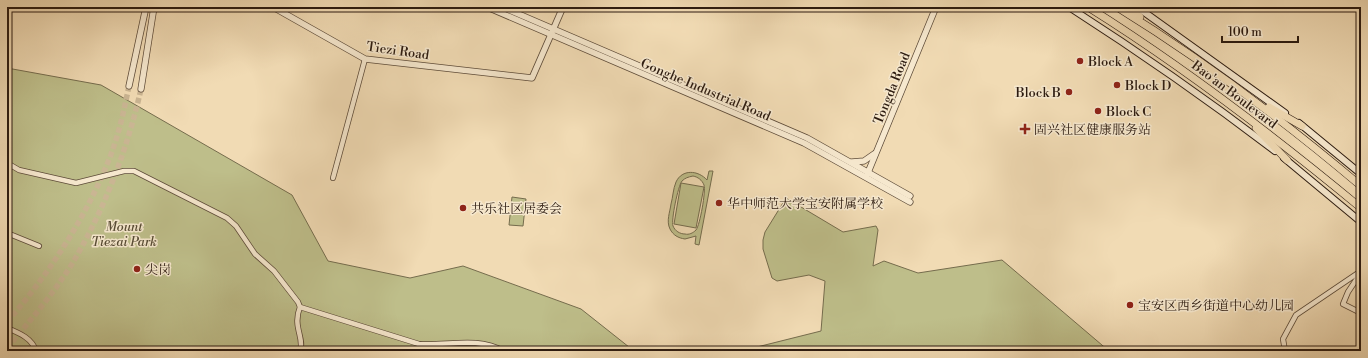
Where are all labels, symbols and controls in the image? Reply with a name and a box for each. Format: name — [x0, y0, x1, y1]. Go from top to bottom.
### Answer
scale bar — [1222, 18, 1298, 44]
text: 100 m — [1228, 25, 1262, 40]
street label: Tiezi Road — [365, 39, 431, 63]
street label: Tongda Road — [870, 49, 914, 127]
place label: Block A — [1087, 54, 1134, 70]
street label: Gonghe Industrial Road — [638, 55, 774, 125]
marker: Block A — [1075, 56, 1085, 66]
street label: Bao'an Boulevard — [1188, 57, 1281, 133]
place label: Block D — [1124, 78, 1171, 94]
marker: Block D — [1112, 80, 1122, 90]
place label: Block B — [1015, 85, 1061, 101]
marker: Block B — [1064, 87, 1074, 97]
place label: Block C — [1105, 104, 1151, 120]
marker: Block C — [1093, 106, 1103, 116]
place label: 固兴社区健康服务站 — [1034, 122, 1151, 138]
marker: 固兴社区健康服务站 — [1019, 123, 1031, 135]
place label: 华中师范大学宝安附属学校 — [727, 196, 883, 212]
marker: 华中师范大学宝安附属学校 — [714, 198, 724, 208]
place label: 共乐社区居委会 — [471, 201, 562, 217]
marker: 共乐社区居委会 — [458, 203, 468, 213]
park label: Mount Tiezai Park — [91, 219, 157, 250]
place label: 尖岗 — [145, 262, 171, 278]
marker: 尖岗 — [132, 264, 142, 274]
place label: 宝安区西乡街道中心幼儿园 — [1138, 298, 1294, 314]
marker: 宝安区西乡街道中心幼儿园 — [1125, 300, 1135, 310]

